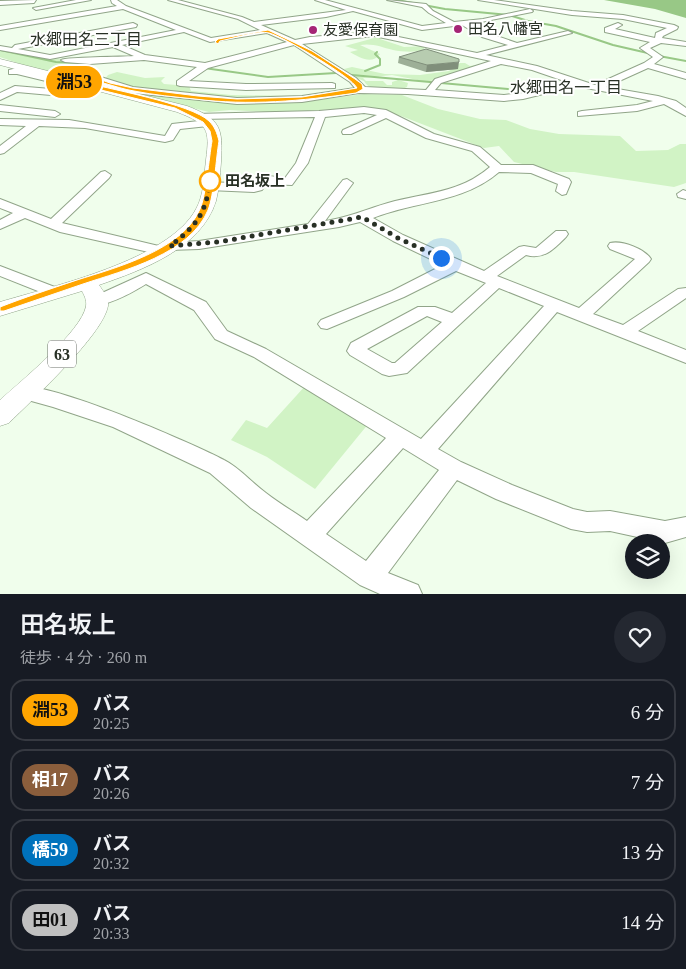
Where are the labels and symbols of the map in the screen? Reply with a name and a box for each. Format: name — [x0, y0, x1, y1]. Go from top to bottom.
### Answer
place label: 田名八幡宮 — [468, 21, 543, 37]
place label: 友愛保育園 — [323, 22, 398, 38]
marker: 田名八幡宮 — [452, 23, 464, 35]
marker: 友愛保育園 — [307, 24, 319, 36]
district label: 水郷田名三丁目 — [30, 31, 142, 48]
line badge: 淵53 — [45, 66, 103, 98]
district label: 水郷田名一丁目 — [510, 79, 622, 96]
marker: 田名坂上 — [199, 170, 221, 192]
place label: 田名坂上 — [225, 173, 285, 189]
your location — [429, 246, 454, 271]
road number: 63 — [48, 340, 76, 368]

